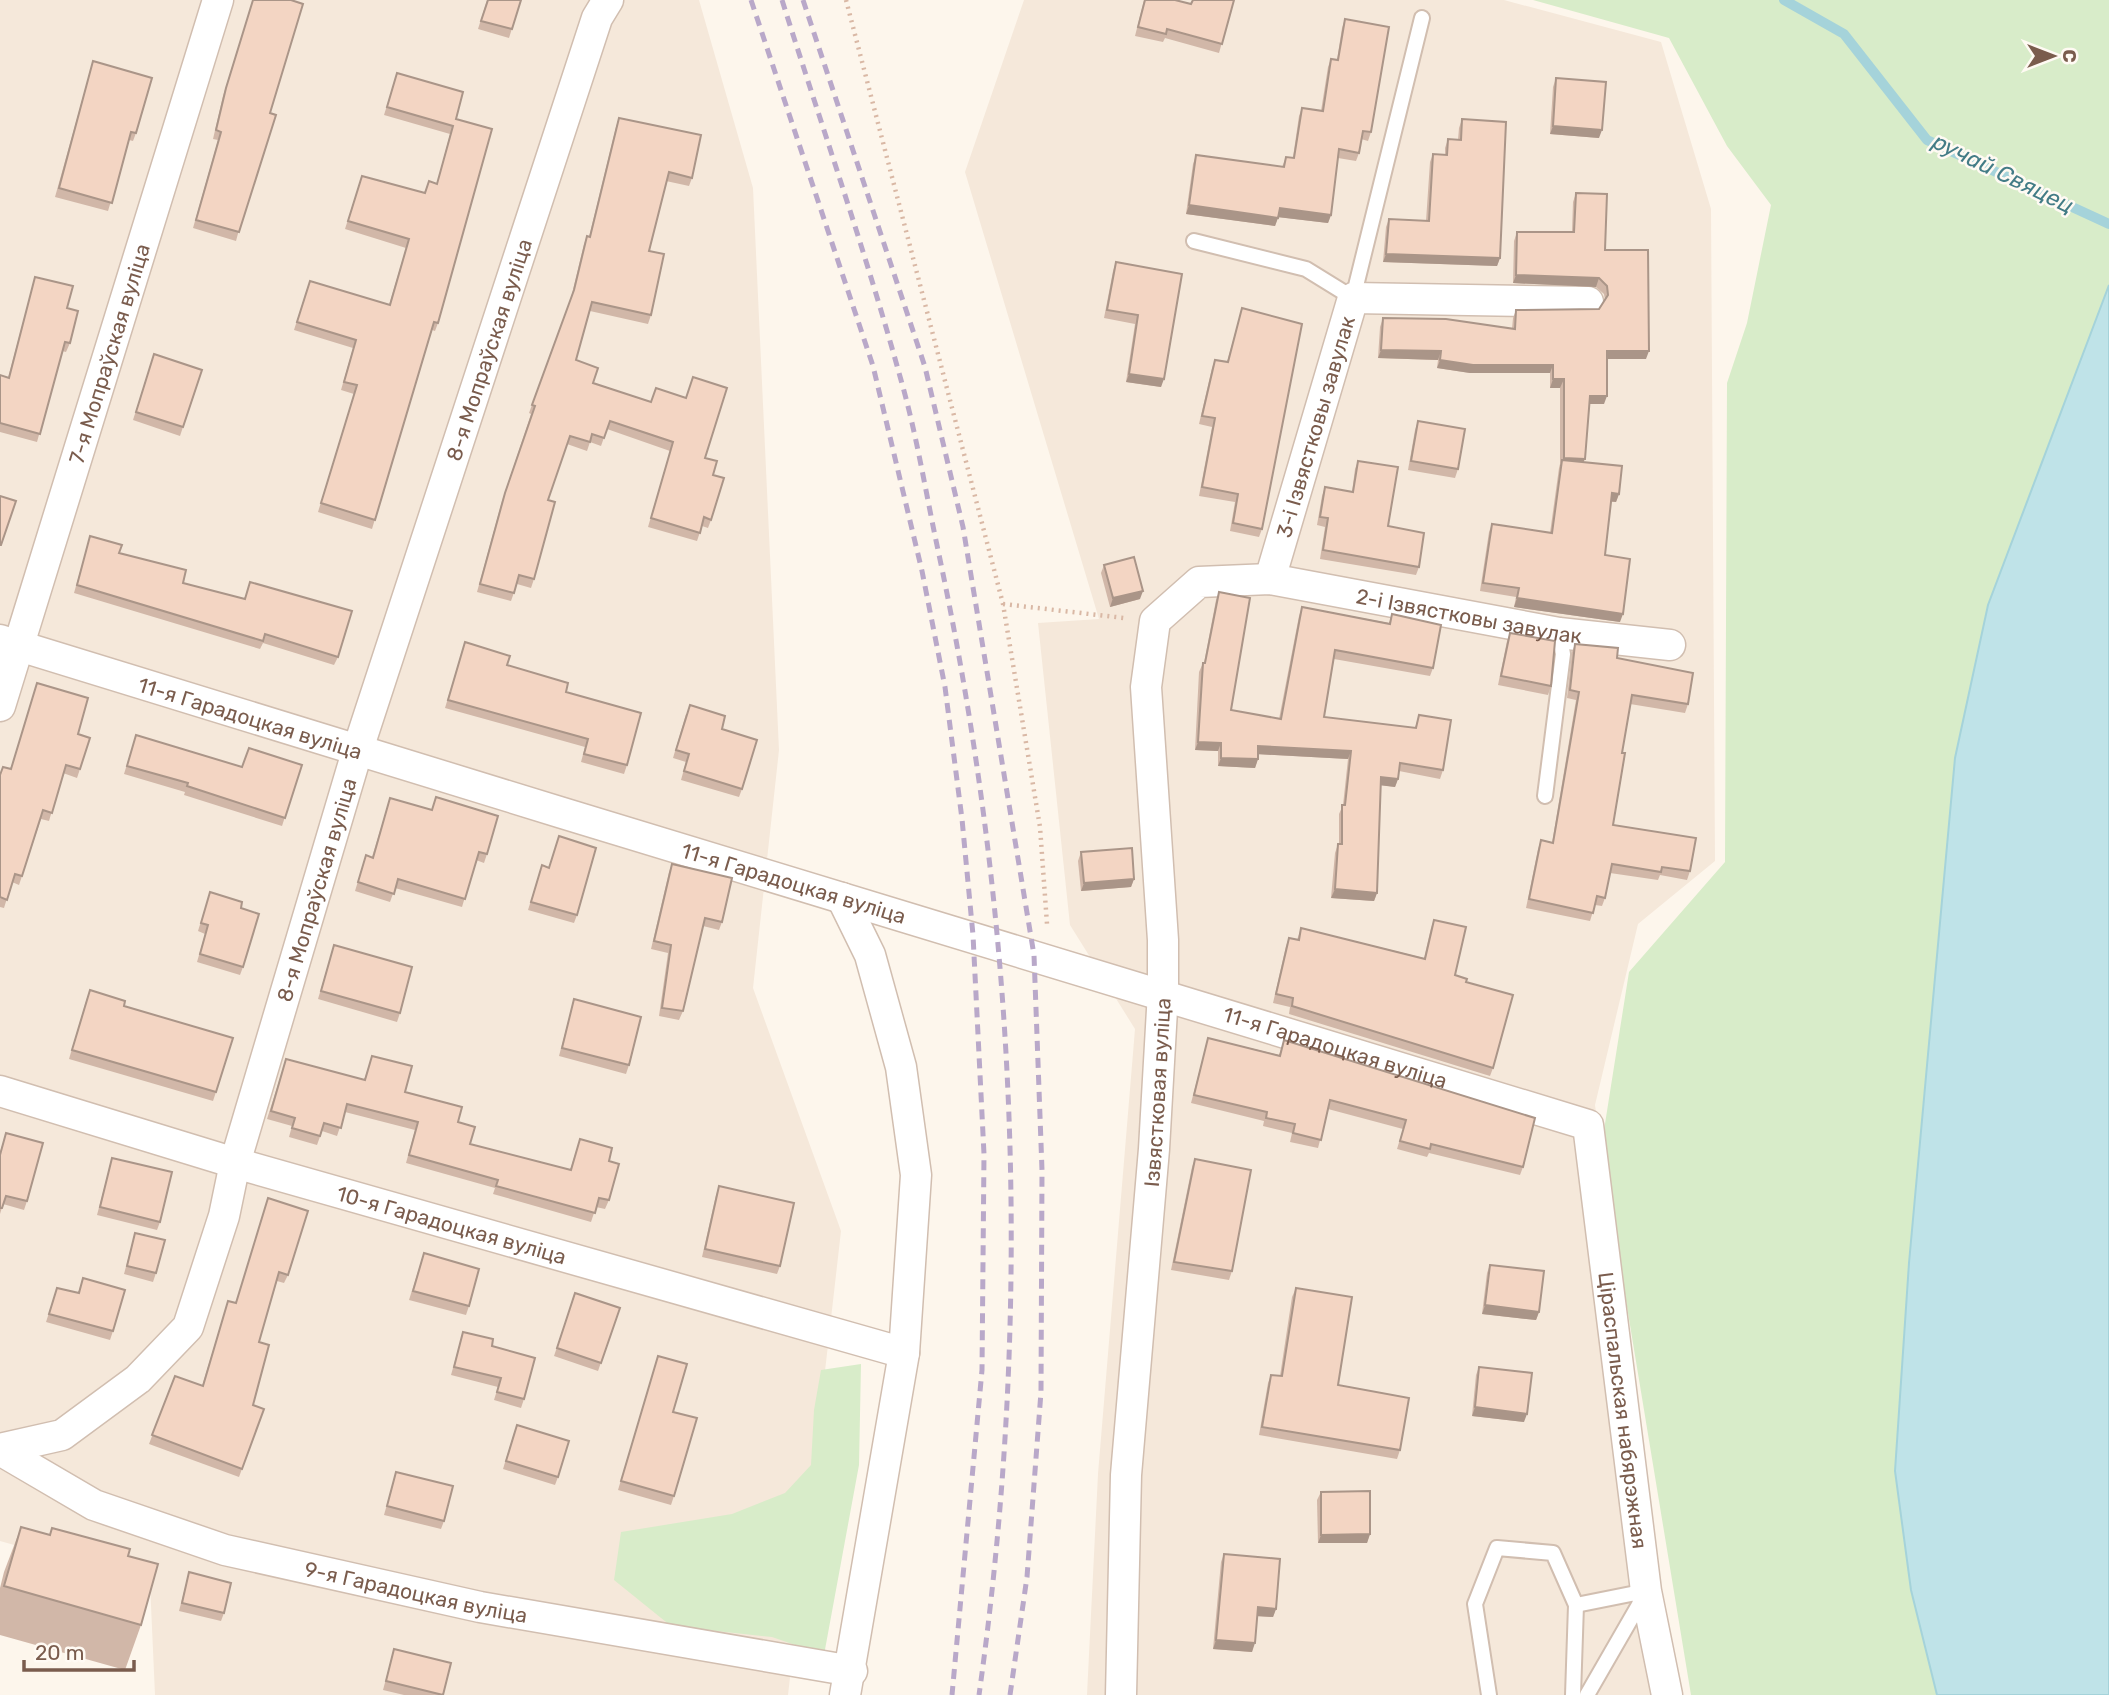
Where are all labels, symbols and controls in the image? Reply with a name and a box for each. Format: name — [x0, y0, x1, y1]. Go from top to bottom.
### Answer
north arrow — [2018, 21, 2088, 91]
text: С — [2058, 49, 2081, 63]
water label: ручай Свяцец — [1928, 127, 2078, 219]
street label: 8-я Мопраўская вуліца — [441, 235, 537, 464]
street label: 7-я Мопраўская вуліца — [63, 240, 155, 466]
street label: 3-і Ізвястковы завулак — [1270, 313, 1360, 540]
street label: 2-і Ізвястковы завулак — [1354, 583, 1583, 648]
street label: 11-я Гарадоцкая вуліца — [135, 671, 365, 764]
street label: 8-я Мопраўская вуліца — [271, 775, 361, 1005]
street label: 11-я Гарадоцкая вуліца — [678, 837, 909, 928]
street label: Ізвястковая вуліца — [1138, 997, 1175, 1188]
street label: 11-я Гарадоцкая вуліца — [1220, 1001, 1450, 1093]
street label: 10-я Гарадоцкая вуліца — [334, 1180, 569, 1269]
street label: Ціраспальская набярэжная — [1594, 1270, 1653, 1550]
street label: 9-я Гарадоцкая вуліца — [302, 1556, 529, 1627]
scale bar — [24, 1628, 135, 1672]
text: 20 m — [35, 1640, 84, 1665]

